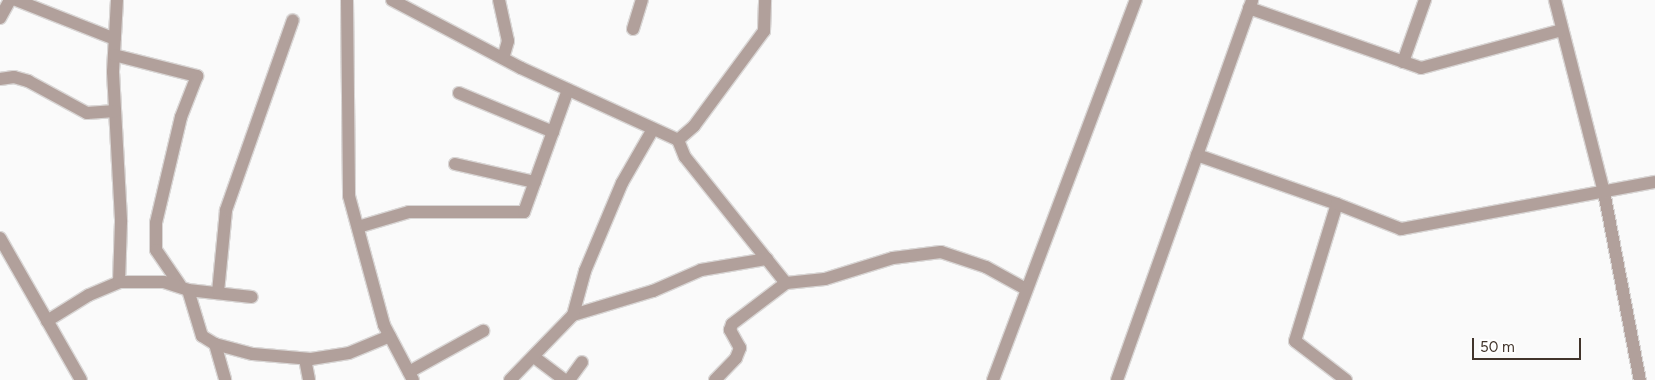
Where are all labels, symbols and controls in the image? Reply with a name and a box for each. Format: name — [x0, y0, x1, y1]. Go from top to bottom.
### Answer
scale bar — [1475, 328, 1584, 360]
text: 50 m — [1480, 338, 1515, 356]

